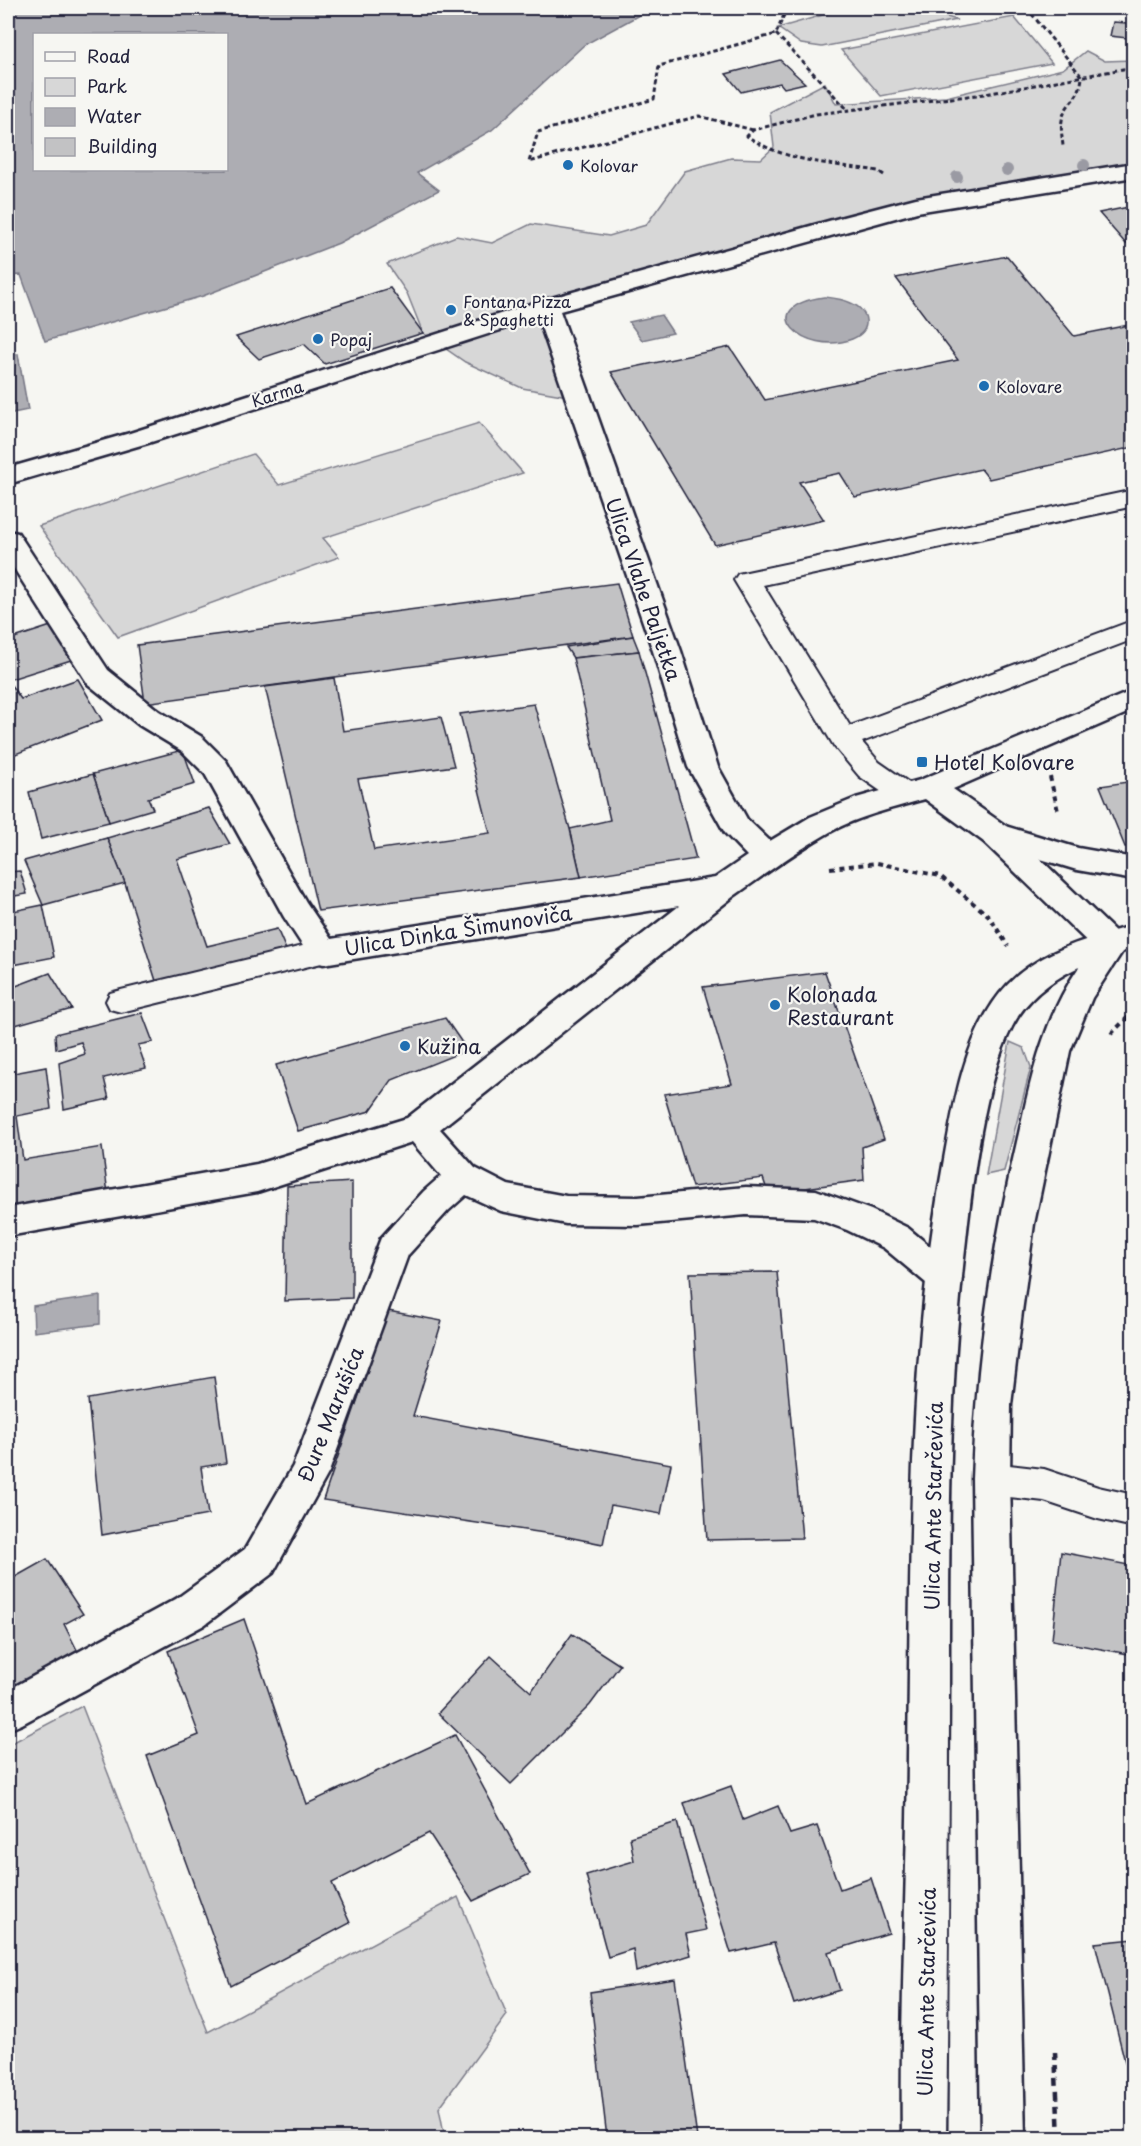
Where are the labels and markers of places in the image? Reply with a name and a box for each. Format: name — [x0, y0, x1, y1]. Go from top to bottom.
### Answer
place label: Kolovar — [580, 153, 639, 177]
marker: Kolovar — [561, 158, 575, 172]
place label: Fontana Pizza & Spaghetti — [463, 289, 571, 331]
marker: Fontana Pizza & Spaghetti — [444, 303, 458, 317]
place label: Popaj — [330, 327, 372, 351]
marker: Popaj — [311, 332, 325, 346]
place label: Kolovare — [996, 374, 1062, 398]
marker: Kolovare — [977, 379, 991, 393]
place label: Hotel Kolovare — [934, 747, 1075, 777]
marker: Hotel Kolovare — [915, 755, 929, 769]
place label: Kolonada Restaurant — [787, 979, 894, 1032]
marker: Kolonada Restaurant — [768, 998, 782, 1012]
place label: Kužina — [417, 1031, 481, 1061]
marker: Kužina — [398, 1039, 412, 1053]

